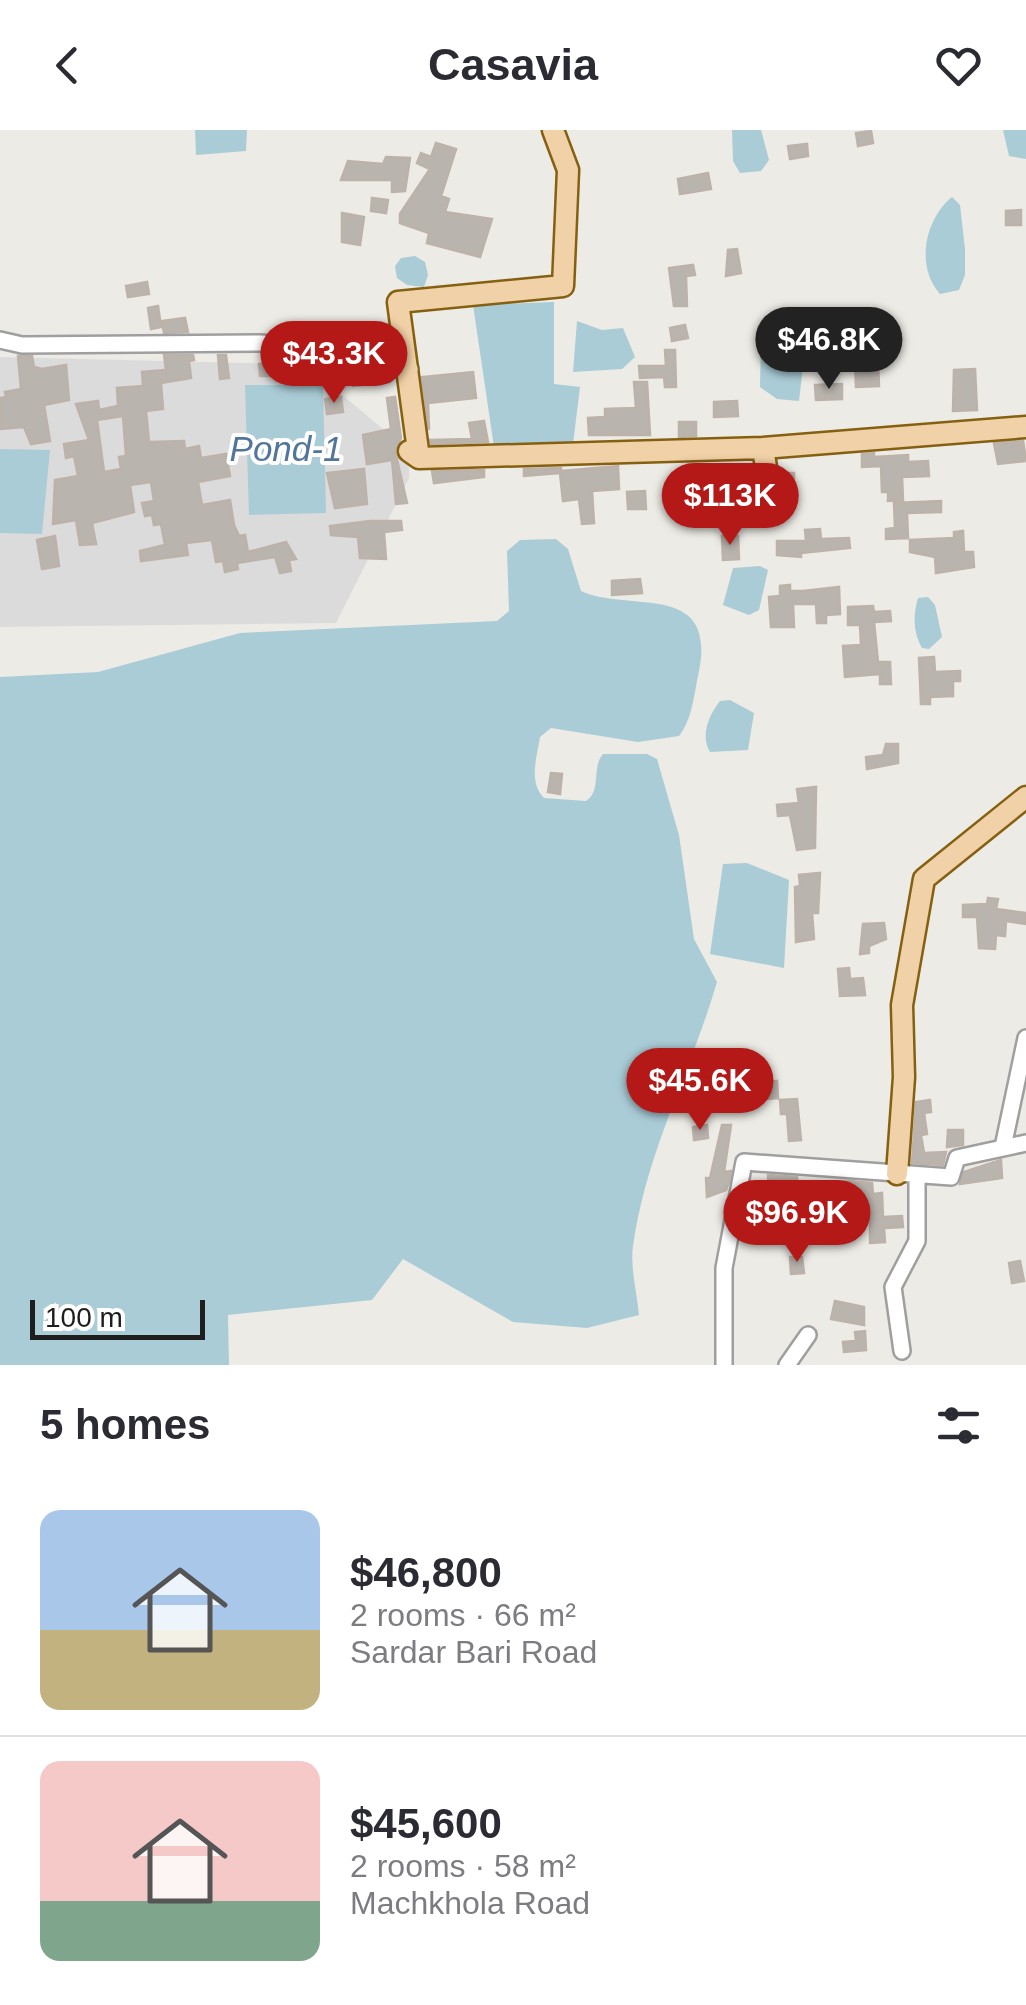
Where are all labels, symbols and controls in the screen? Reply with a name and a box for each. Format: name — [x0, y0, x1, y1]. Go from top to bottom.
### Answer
icon: back — [40, 38, 95, 93]
icon: heart — [931, 38, 986, 93]
text: Casavia — [428, 39, 598, 90]
pin: $46.8K — [748, 307, 910, 392]
pin: $43.3K — [253, 321, 415, 406]
text: $46.8K — [777, 321, 881, 357]
text: $43.3K — [282, 335, 386, 371]
water label: Pond-1 — [230, 429, 342, 468]
pin: $113K — [660, 463, 800, 548]
text: $113K — [684, 477, 776, 513]
pin: $45.6K — [619, 1048, 781, 1133]
text: $45.6K — [648, 1062, 752, 1098]
pin: $96.9K — [716, 1180, 878, 1265]
text: $96.9K — [745, 1194, 849, 1230]
scale bar — [30, 1295, 205, 1340]
text: 100 m — [45, 1302, 123, 1333]
icon: filters — [931, 1398, 986, 1453]
text: 5 homes — [40, 1401, 210, 1448]
text: $46,800 — [350, 1549, 502, 1596]
icon: home — [120, 1550, 240, 1670]
text: 2 rooms · 66 m² — [350, 1597, 576, 1633]
text: Sardar Bari Road — [350, 1634, 597, 1670]
text: $45,600 — [350, 1800, 502, 1847]
icon: home — [120, 1801, 240, 1921]
text: 2 rooms · 58 m² — [350, 1848, 576, 1884]
text: Machkhola Road — [350, 1885, 590, 1921]

